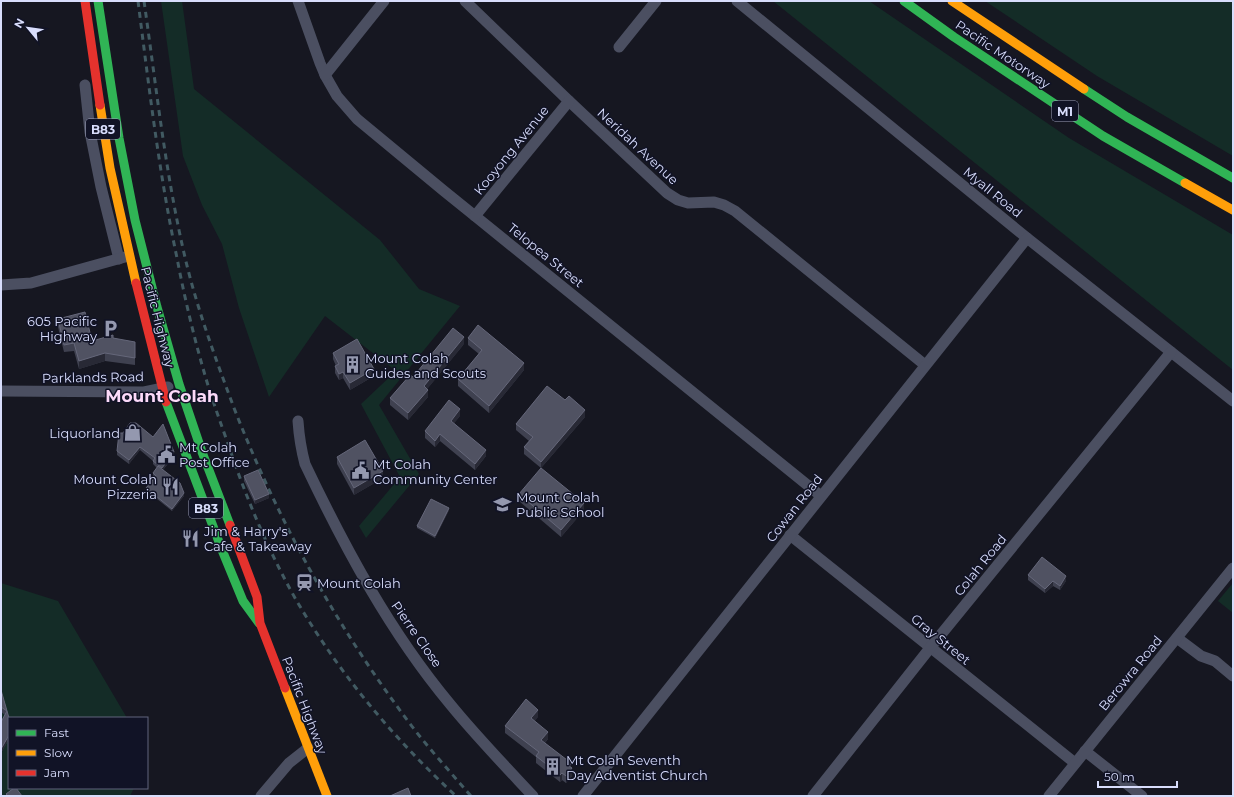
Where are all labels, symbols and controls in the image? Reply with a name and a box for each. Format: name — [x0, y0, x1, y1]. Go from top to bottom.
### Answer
north arrow — [8, 8, 48, 48]
text: N — [11, 16, 28, 30]
street label: Pacific Motorway — [953, 16, 1054, 92]
road number: M1 — [1052, 101, 1078, 121]
street label: Kooyong Avenue — [470, 102, 552, 198]
street label: Neridah Avenue — [594, 104, 682, 188]
road number: B83 — [86, 119, 120, 139]
street label: Myall Road — [960, 163, 1026, 221]
street label: Telopea Street — [505, 219, 587, 291]
street label: Pacific Highway — [138, 265, 178, 370]
place label: 605 Pacific Highway — [27, 313, 98, 344]
parking icon: 605 Pacific Highway — [100, 318, 120, 338]
place label: Mount Colah Guides and Scouts — [365, 350, 486, 381]
building icon: Mount Colah Guides and Scouts — [342, 355, 362, 375]
street label: Parklands Road — [42, 368, 144, 386]
district label: Mount Colah — [105, 386, 219, 406]
shop icon: Liquorland — [123, 423, 143, 443]
place label: Liquorland — [49, 425, 120, 441]
place label: Mt Colah Post Office — [179, 439, 250, 470]
public building icon: Mt Colah Post Office — [156, 444, 176, 464]
place label: Mt Colah Community Center — [373, 456, 498, 487]
public building icon: Mt Colah Community Center — [350, 461, 370, 481]
place label: Mount Colah Pizzeria — [73, 471, 157, 502]
street label: Cowan Road — [762, 471, 826, 545]
restaurant icon: Mount Colah Pizzeria — [160, 476, 180, 496]
place label: Mount Colah Public School — [516, 489, 604, 520]
school or university icon: Mount Colah Public School — [493, 494, 513, 514]
road number: B83 — [189, 498, 223, 518]
place label: Jim & Harry's Cafe & Takeaway — [203, 523, 312, 554]
restaurant icon: Jim & Harry's Cafe & Takeaway — [181, 528, 201, 548]
street label: Colah Road — [950, 531, 1010, 599]
station icon: Mount Colah — [294, 573, 314, 593]
place label: Mount Colah — [317, 575, 401, 591]
street label: Pierre Close — [388, 598, 446, 670]
street label: Gray Street — [908, 610, 974, 668]
street label: Berowra Road — [1095, 632, 1165, 714]
street label: Pacific Highway — [279, 654, 331, 757]
legend — [8, 717, 148, 789]
text: Fast — [44, 725, 69, 740]
text: Slow — [44, 745, 73, 760]
place label: Mt Colah Seventh Day Adventist Church — [566, 752, 708, 783]
building icon: Mt Colah Seventh Day Adventist Church — [543, 757, 563, 777]
scale bar — [1098, 763, 1177, 789]
text: Jam — [43, 765, 70, 780]
text: 50 m — [1104, 769, 1135, 784]

